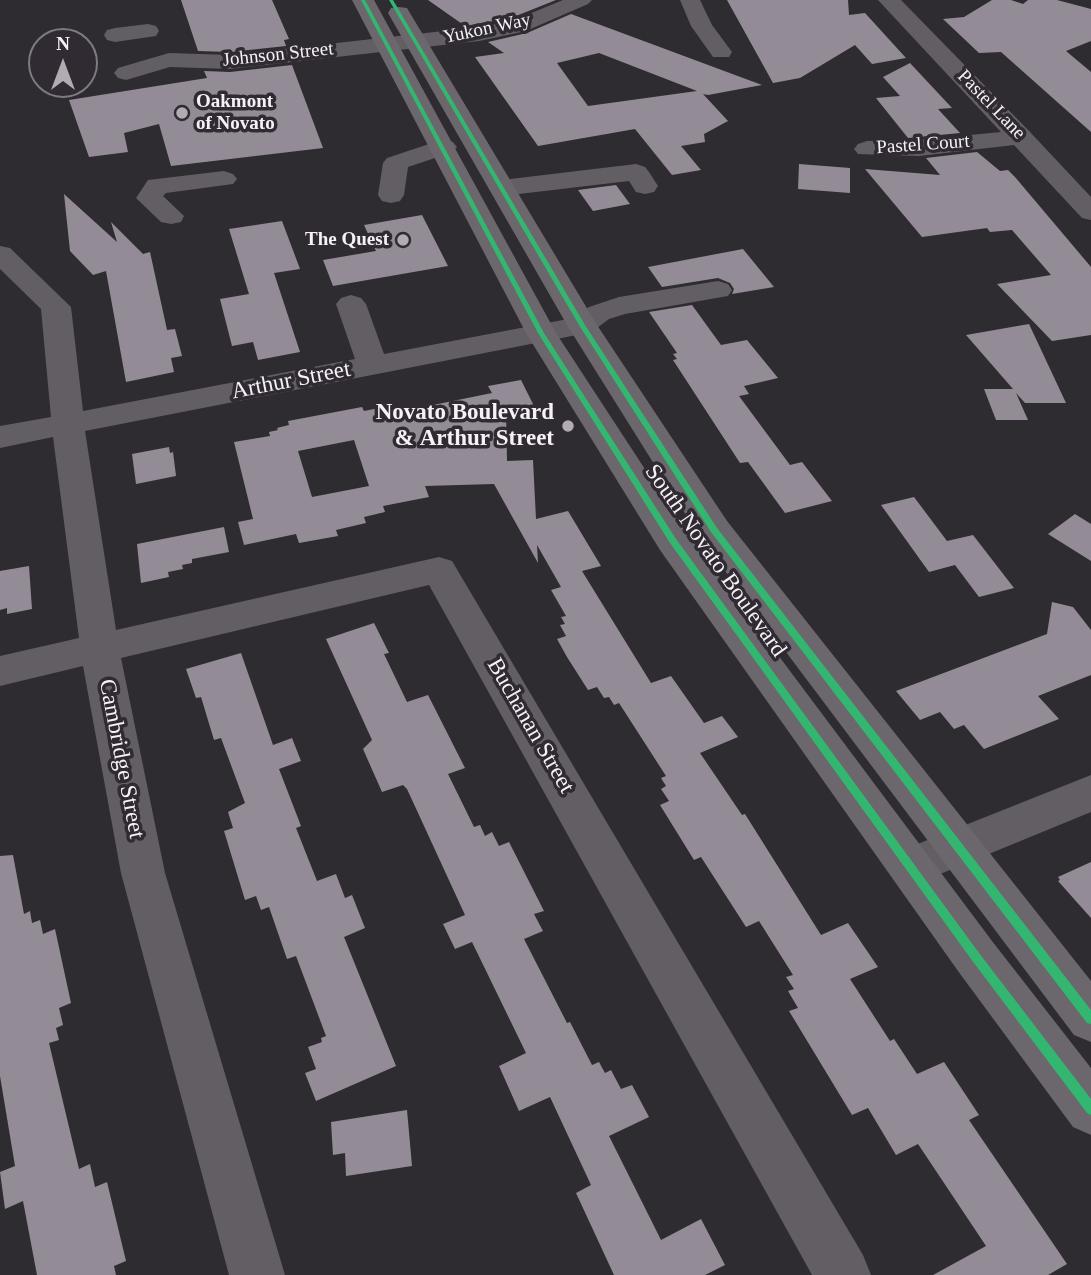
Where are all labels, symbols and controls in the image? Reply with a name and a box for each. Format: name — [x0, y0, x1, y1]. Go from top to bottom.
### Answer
street label: Yukon Way — [441, 9, 533, 49]
north arrow — [28, 28, 98, 98]
text: N — [56, 33, 70, 54]
street label: Johnson Street — [221, 38, 335, 72]
street label: Pastel Lane — [952, 65, 1030, 145]
place label: Oakmont of Novato — [196, 91, 275, 135]
marker: Oakmont of Novato — [174, 105, 190, 121]
street label: Pastel Court — [876, 130, 970, 160]
place label: The Quest — [305, 229, 389, 251]
marker: The Quest — [395, 232, 411, 248]
street label: Arthur Street — [229, 356, 353, 406]
place label: Novato Boulevard & Arthur Street — [376, 399, 554, 453]
marker: Novato Boulevard & Arthur Street — [560, 418, 576, 434]
street label: South Novato Boulevard — [638, 459, 792, 663]
street label: Buchanan Street — [480, 654, 580, 798]
street label: Cambridge Street — [92, 677, 150, 841]

